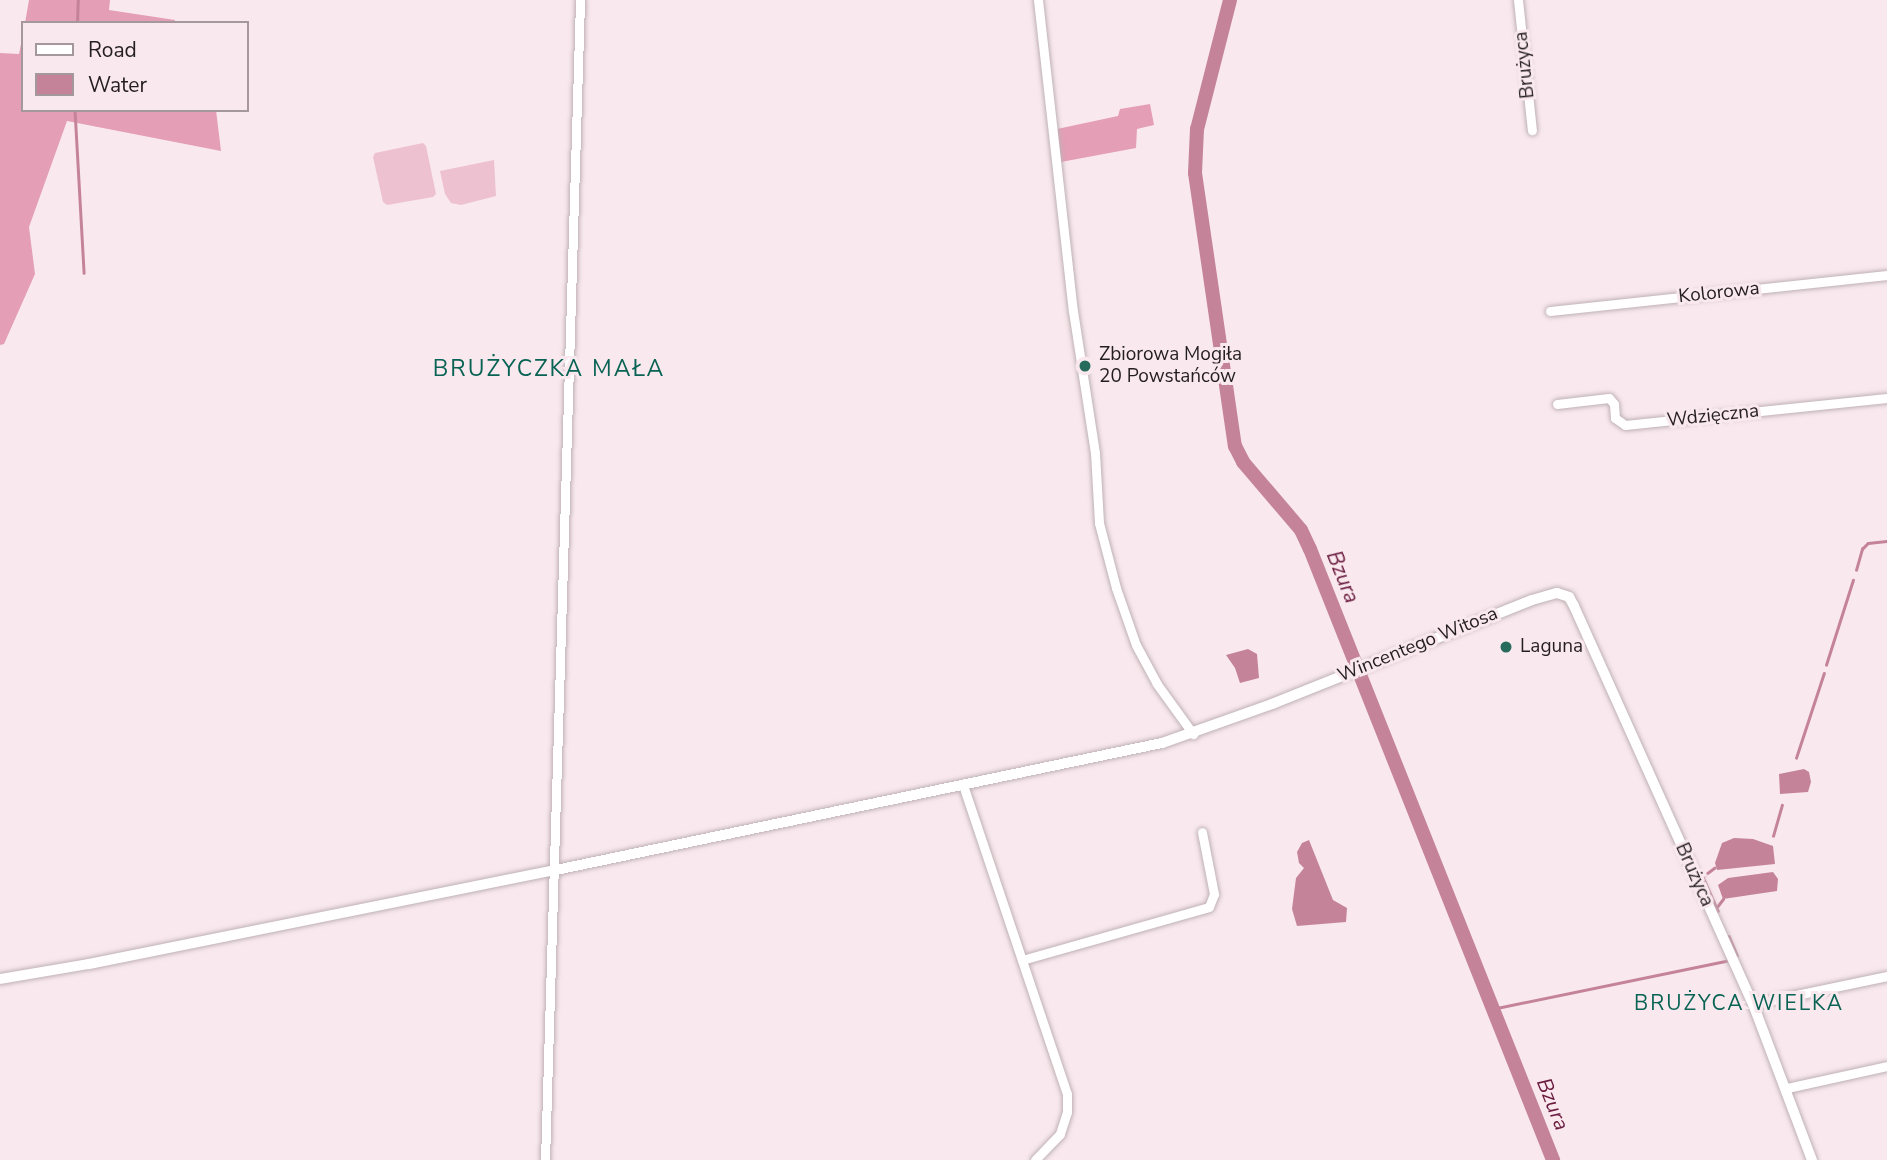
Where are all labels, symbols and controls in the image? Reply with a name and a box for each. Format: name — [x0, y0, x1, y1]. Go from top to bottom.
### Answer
legend — [21, 21, 248, 112]
street label: Brużyca — [1510, 30, 1540, 100]
text: Road — [88, 36, 137, 64]
text: Water — [88, 71, 147, 99]
street label: Kolorowa — [1677, 277, 1761, 309]
place label: Zbiorowa Mogiła 20 Powstańców — [1099, 344, 1242, 388]
district label: BRUŻYCZKA MAŁA — [435, 355, 663, 383]
marker: Zbiorowa Mogiła 20 Powstańców — [1077, 358, 1093, 374]
street label: Wdzięczna — [1666, 400, 1760, 432]
water label: Bzura — [1321, 547, 1365, 607]
street label: Wincentego Witosa — [1335, 602, 1501, 688]
place label: Laguna — [1520, 636, 1583, 658]
marker: Laguna — [1498, 639, 1514, 655]
street label: Brużyca — [1670, 840, 1718, 910]
district label: BRUŻYCA WIELKA — [1636, 990, 1842, 1016]
water label: Bzura — [1531, 1074, 1575, 1134]

